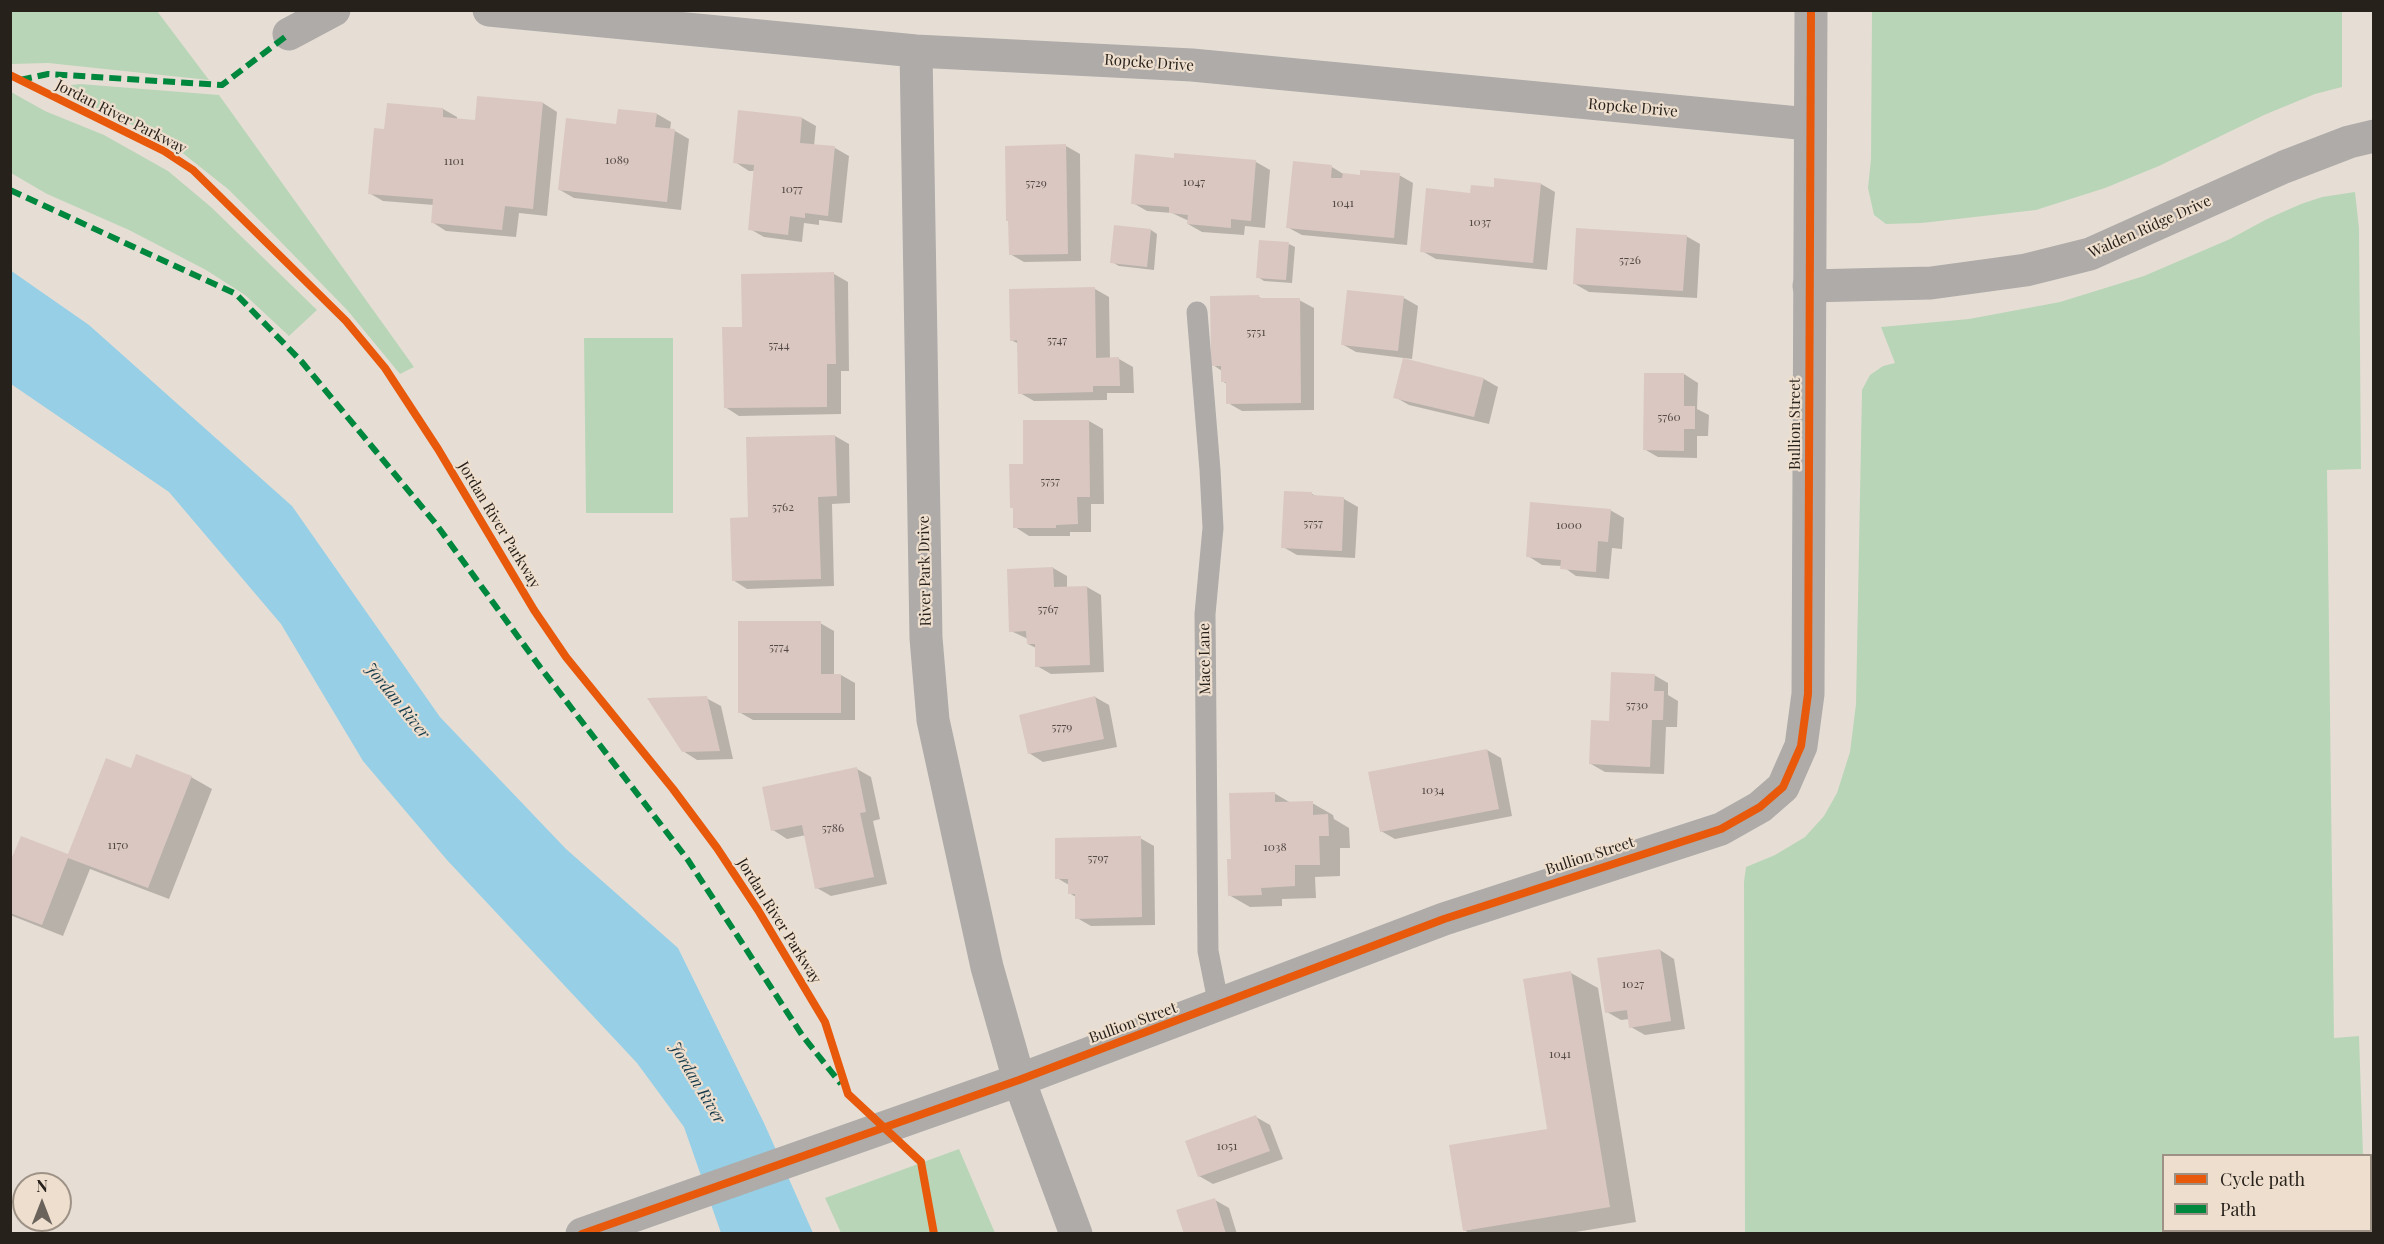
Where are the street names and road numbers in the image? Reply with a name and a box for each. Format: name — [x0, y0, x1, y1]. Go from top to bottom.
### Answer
street label: Ropcke Drive — [1104, 51, 1194, 75]
street label: Jordan River Parkway — [53, 76, 189, 158]
street label: Ropcke Drive — [1587, 95, 1679, 121]
street label: Walden Ridge Drive — [2086, 192, 2214, 262]
street label: Bullion Street — [1786, 378, 1804, 470]
street label: Jordan River Parkway — [454, 458, 544, 592]
street label: River Park Drive — [915, 516, 935, 626]
street label: Mace Lane — [1195, 623, 1215, 695]
street label: Bullion Street — [1543, 833, 1637, 879]
street label: Jordan River Parkway — [733, 855, 825, 987]
street label: Bullion Street — [1087, 999, 1179, 1047]

